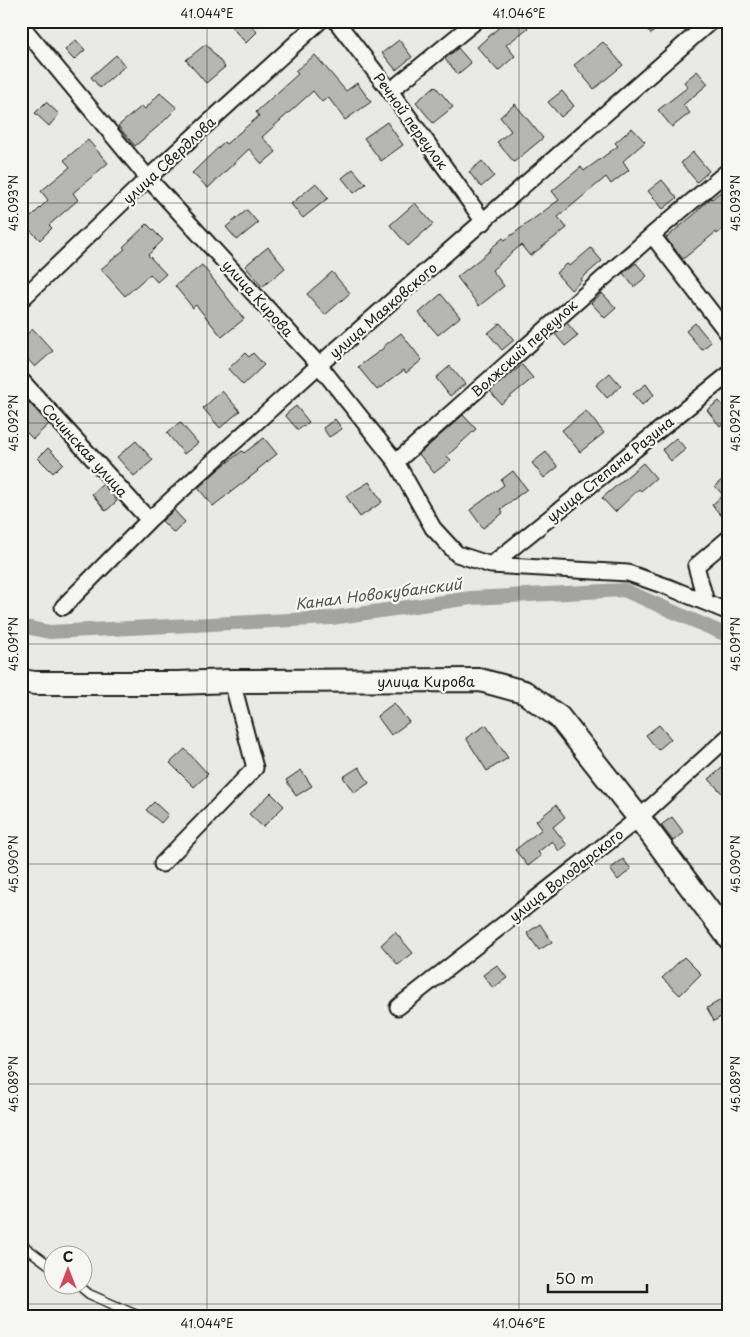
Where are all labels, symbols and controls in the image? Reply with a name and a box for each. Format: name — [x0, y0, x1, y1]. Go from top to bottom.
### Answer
text: 41.044°E — [181, 4, 233, 22]
text: 41.046°E — [492, 4, 546, 22]
street label: Речной переулок — [369, 68, 454, 174]
street label: улица Свердлова — [118, 111, 220, 209]
text: 45.093°N — [4, 175, 22, 231]
text: 45.093°N — [726, 175, 744, 231]
street label: улица Кирова — [218, 255, 299, 341]
street label: улица Маяковского — [325, 257, 441, 363]
street label: Волжский переулок — [466, 294, 582, 401]
text: 45.092°N — [4, 395, 22, 451]
text: 45.092°N — [726, 395, 744, 451]
street label: Сочинская улица — [37, 398, 133, 502]
street label: улица Степана Разина — [542, 411, 678, 527]
water label: Канал Новокубанский — [293, 571, 465, 615]
text: 45.091°N — [4, 617, 22, 671]
text: 45.091°N — [726, 617, 744, 671]
street label: улица Кирова — [377, 671, 475, 692]
street label: улица Володарского — [504, 824, 628, 926]
text: 45.090°N — [4, 835, 22, 893]
text: 45.090°N — [726, 835, 744, 893]
text: 45.089°N — [4, 1056, 22, 1112]
text: 45.089°N — [726, 1056, 744, 1112]
north arrow — [42, 1244, 92, 1294]
text: С — [63, 1246, 73, 1267]
scale bar — [548, 1262, 646, 1294]
text: 50 m — [555, 1266, 594, 1289]
text: 41.044°E — [181, 1314, 233, 1332]
text: 41.046°E — [492, 1314, 546, 1332]

